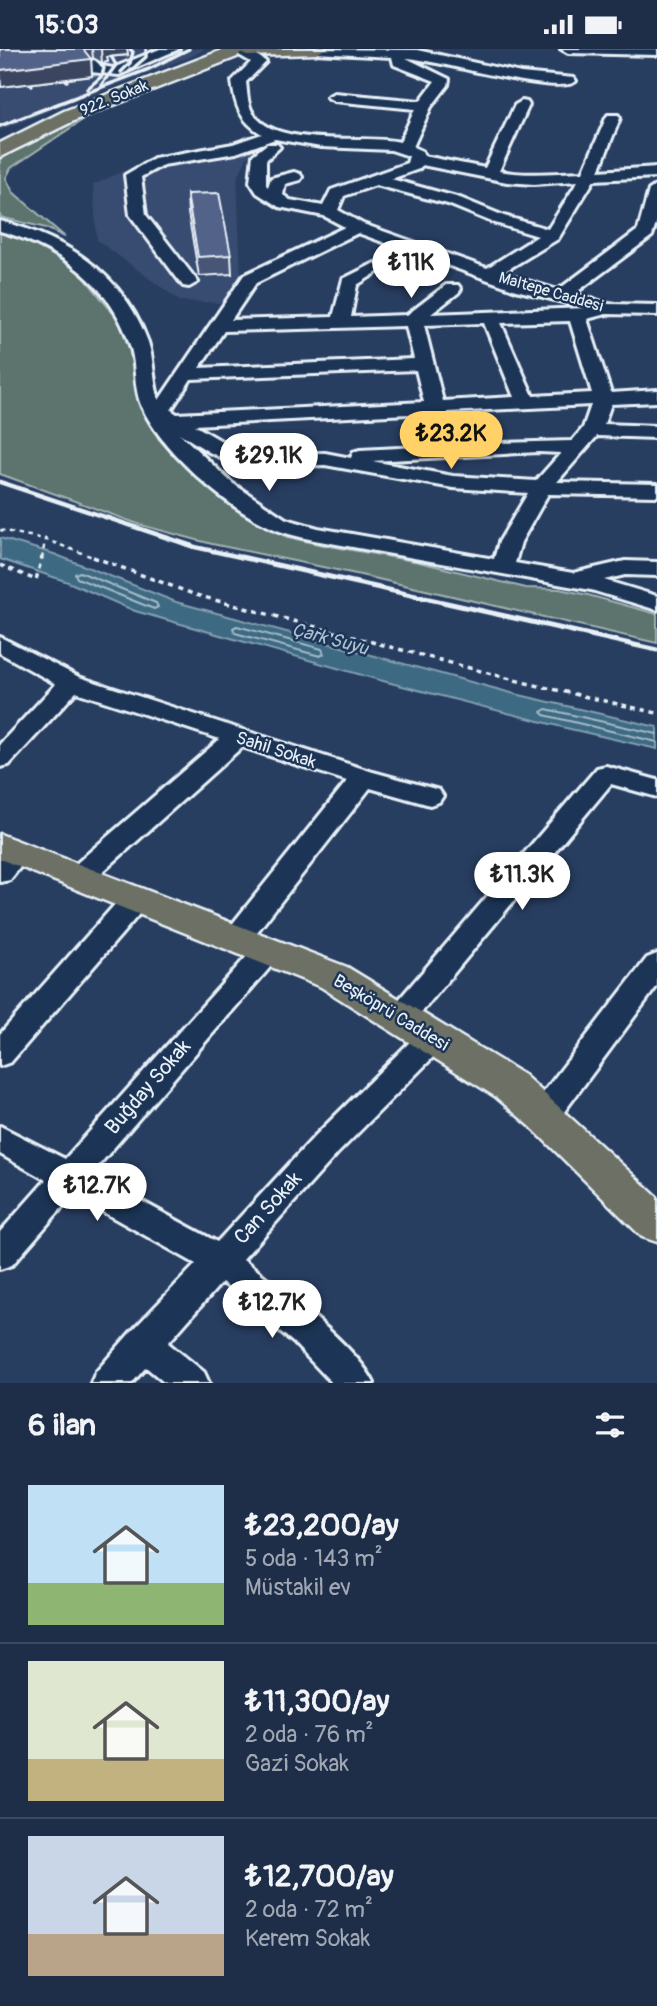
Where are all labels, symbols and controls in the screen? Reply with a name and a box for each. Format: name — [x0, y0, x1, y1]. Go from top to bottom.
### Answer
text: 15:03 — [35, 9, 98, 41]
street label: 922. Sokak — [77, 75, 151, 121]
pin: ₺11K — [370, 240, 452, 300]
text: ₺11K — [388, 248, 434, 277]
street label: Maltepe Caddesi — [496, 268, 606, 317]
pin: ₺23.2K — [394, 411, 508, 471]
text: ₺23.2K — [416, 419, 486, 448]
pin: ₺29.1K — [212, 433, 326, 493]
text: ₺29.1K — [236, 441, 302, 470]
water label: Çark Suyu — [289, 617, 372, 661]
street label: Sahil Sokak — [233, 726, 320, 774]
pin: ₺11.3K — [465, 853, 579, 912]
text: ₺11.3K — [490, 860, 554, 889]
street label: Beşköprü Caddesi — [329, 969, 453, 1057]
street label: Buğday Sokak — [99, 1034, 197, 1140]
pin: ₺12.7K — [40, 1163, 154, 1223]
street label: Can Sokak — [228, 1166, 308, 1250]
text: ₺12.7K — [64, 1171, 130, 1200]
pin: ₺12.7K — [215, 1281, 329, 1340]
text: ₺12.7K — [239, 1288, 305, 1317]
icon: filters — [591, 1406, 629, 1444]
text: 6 ilan — [28, 1407, 96, 1444]
text: ₺23,200/ay — [245, 1507, 399, 1544]
icon: home — [84, 1513, 168, 1597]
text: 5 oda · 143 m² — [245, 1544, 383, 1573]
text: Müstakil ev — [245, 1573, 351, 1602]
text: ₺11,300/ay — [245, 1683, 389, 1720]
icon: home — [84, 1689, 168, 1773]
text: 2 oda · 76 m² — [245, 1720, 373, 1749]
text: Gazi Sokak — [245, 1749, 349, 1778]
text: ₺12,700/ay — [245, 1858, 394, 1895]
icon: home — [84, 1864, 168, 1948]
text: 2 oda · 72 m² — [245, 1895, 373, 1924]
text: Kerem Sokak — [245, 1924, 370, 1953]

